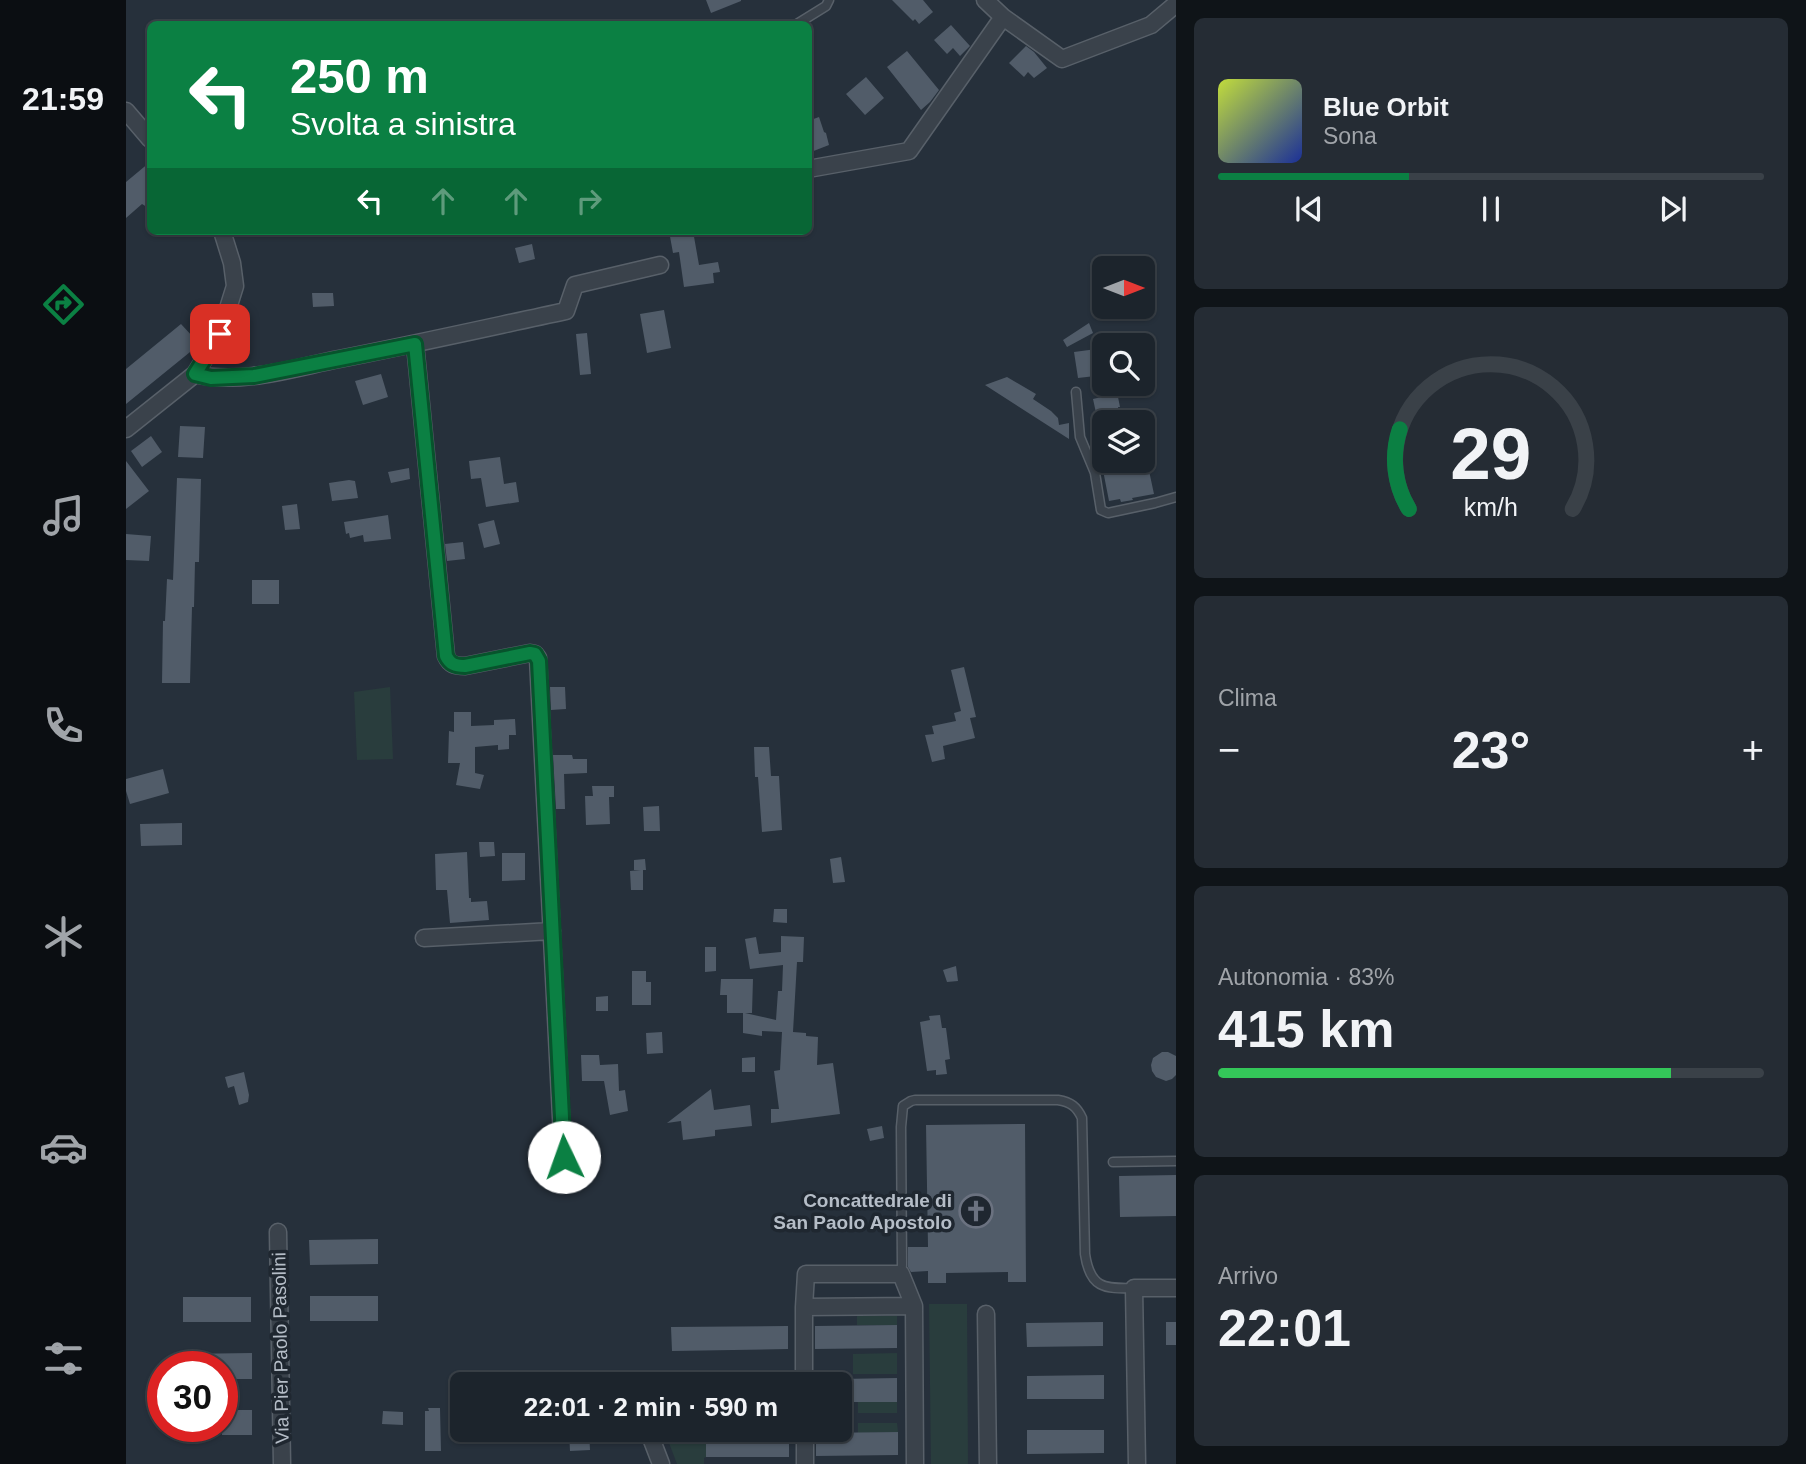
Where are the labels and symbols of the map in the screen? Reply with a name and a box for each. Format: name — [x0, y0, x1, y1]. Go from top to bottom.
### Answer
north arrow — [1092, 256, 1155, 318]
pin — [190, 304, 250, 364]
position arrow — [527, 1120, 601, 1194]
place label: Concattedrale di San Paolo Apostolo — [773, 1190, 952, 1233]
church icon: Concattedrale di San Paolo Apostolo — [957, 1192, 995, 1230]
street label: Via Pier Paolo Pasolini — [268, 1252, 293, 1444]
speed limit sign: 30 — [147, 1351, 238, 1442]

